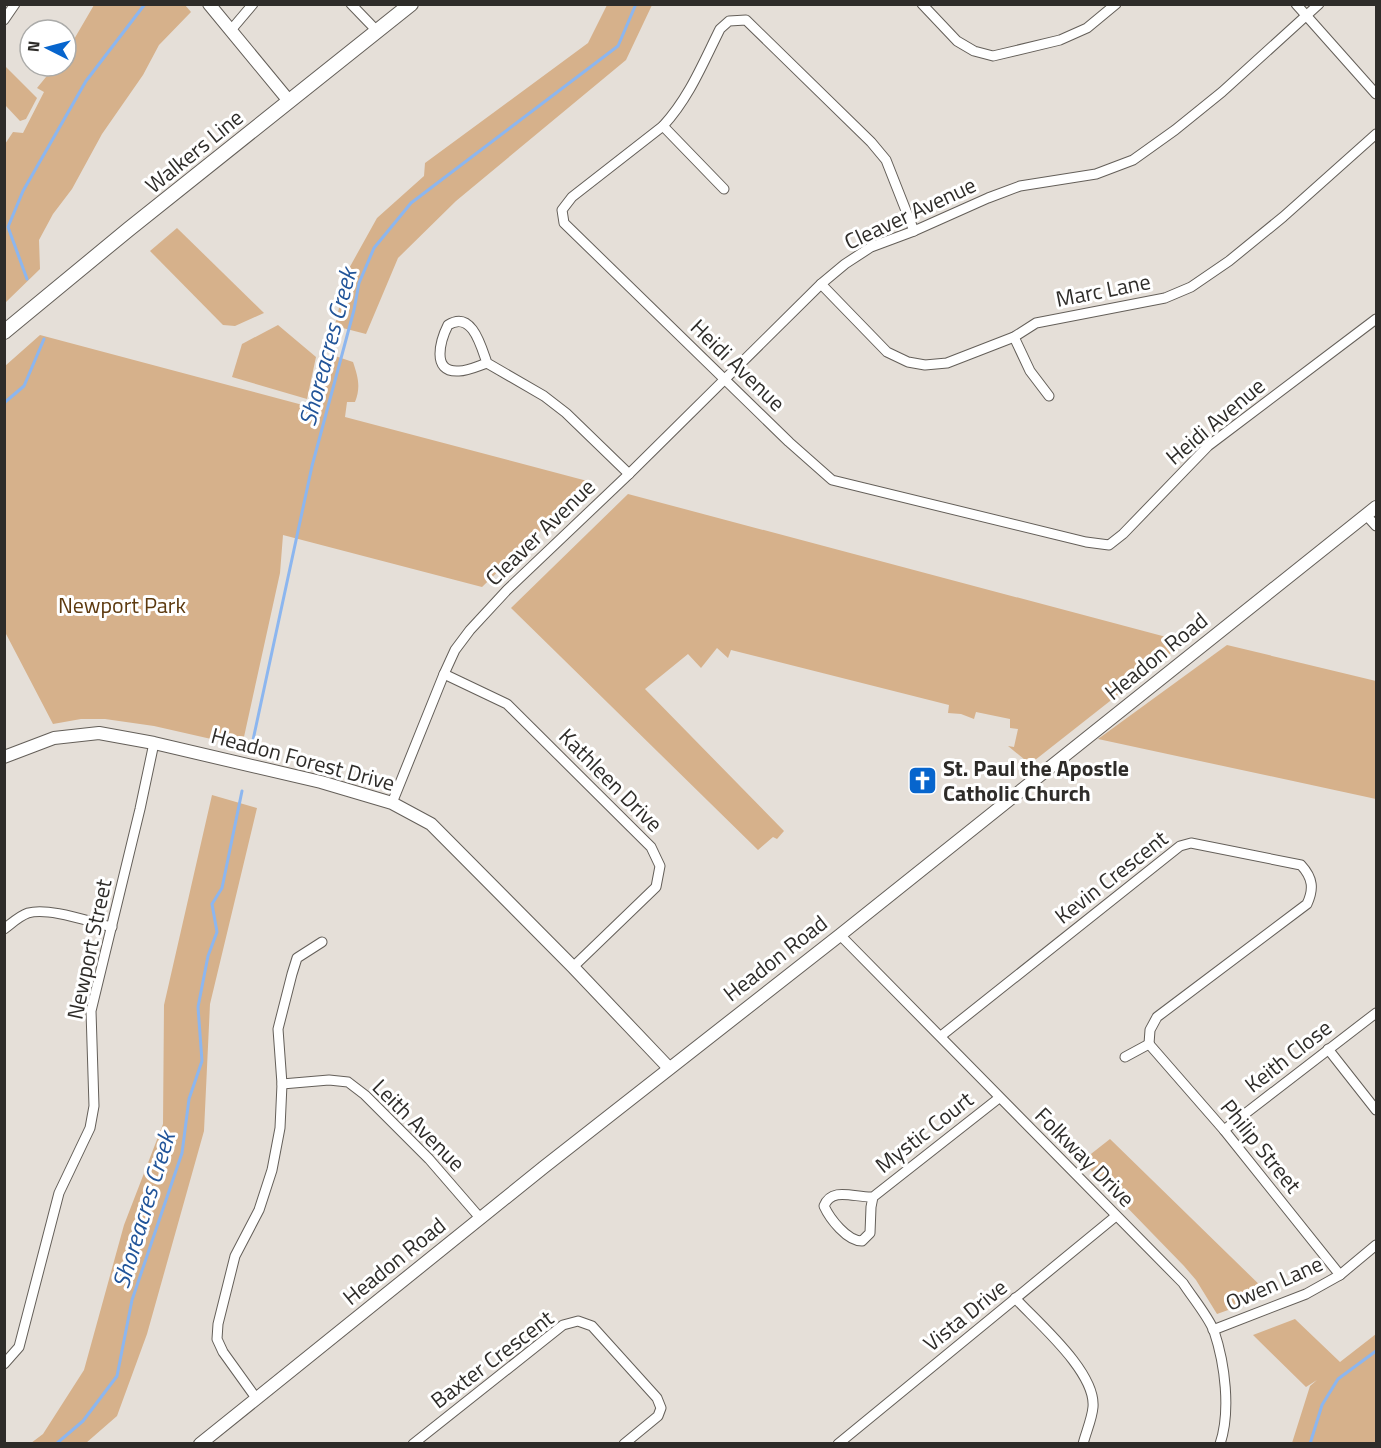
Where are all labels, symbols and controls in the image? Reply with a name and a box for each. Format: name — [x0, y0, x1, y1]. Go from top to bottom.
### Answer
north arrow — [18, 18, 78, 78]
text: N — [21, 40, 46, 53]
street label: Walkers Line — [138, 101, 250, 201]
street label: Cleaver Avenue — [839, 168, 981, 258]
water label: Shoreacres Creek — [289, 261, 366, 430]
street label: Marc Lane — [1053, 264, 1153, 316]
street label: Heidi Avenue — [683, 311, 793, 419]
street label: Heidi Avenue — [1158, 369, 1272, 473]
street label: Cleaver Avenue — [477, 471, 603, 593]
park label: Newport Park — [58, 588, 186, 622]
street label: Headon Road — [1097, 604, 1215, 708]
street label: Headon Forest Drive — [207, 718, 399, 800]
street label: Kathleen Drive — [551, 720, 671, 840]
place label: St. Paul the Apostle Catholic Church — [943, 751, 1129, 810]
church icon: St. Paul the Apostle Catholic Church — [906, 765, 938, 797]
street label: Kevin Crescent — [1047, 822, 1175, 932]
street label: Newport Street — [58, 875, 121, 1022]
street label: Headon Road — [716, 906, 834, 1010]
street label: Keith Close — [1237, 1011, 1339, 1101]
street label: Leith Avenue — [365, 1071, 473, 1179]
street label: Mystic Court — [868, 1083, 981, 1181]
street label: Philip Street — [1212, 1091, 1310, 1201]
street label: Folkway Drive — [1027, 1099, 1143, 1215]
water label: Shoreacres Creek — [102, 1124, 185, 1293]
street label: Headon Road — [335, 1209, 453, 1313]
street label: Owen Lane — [1220, 1246, 1328, 1320]
street label: Vista Drive — [916, 1270, 1014, 1360]
street label: Baxter Crescent — [423, 1301, 561, 1417]

